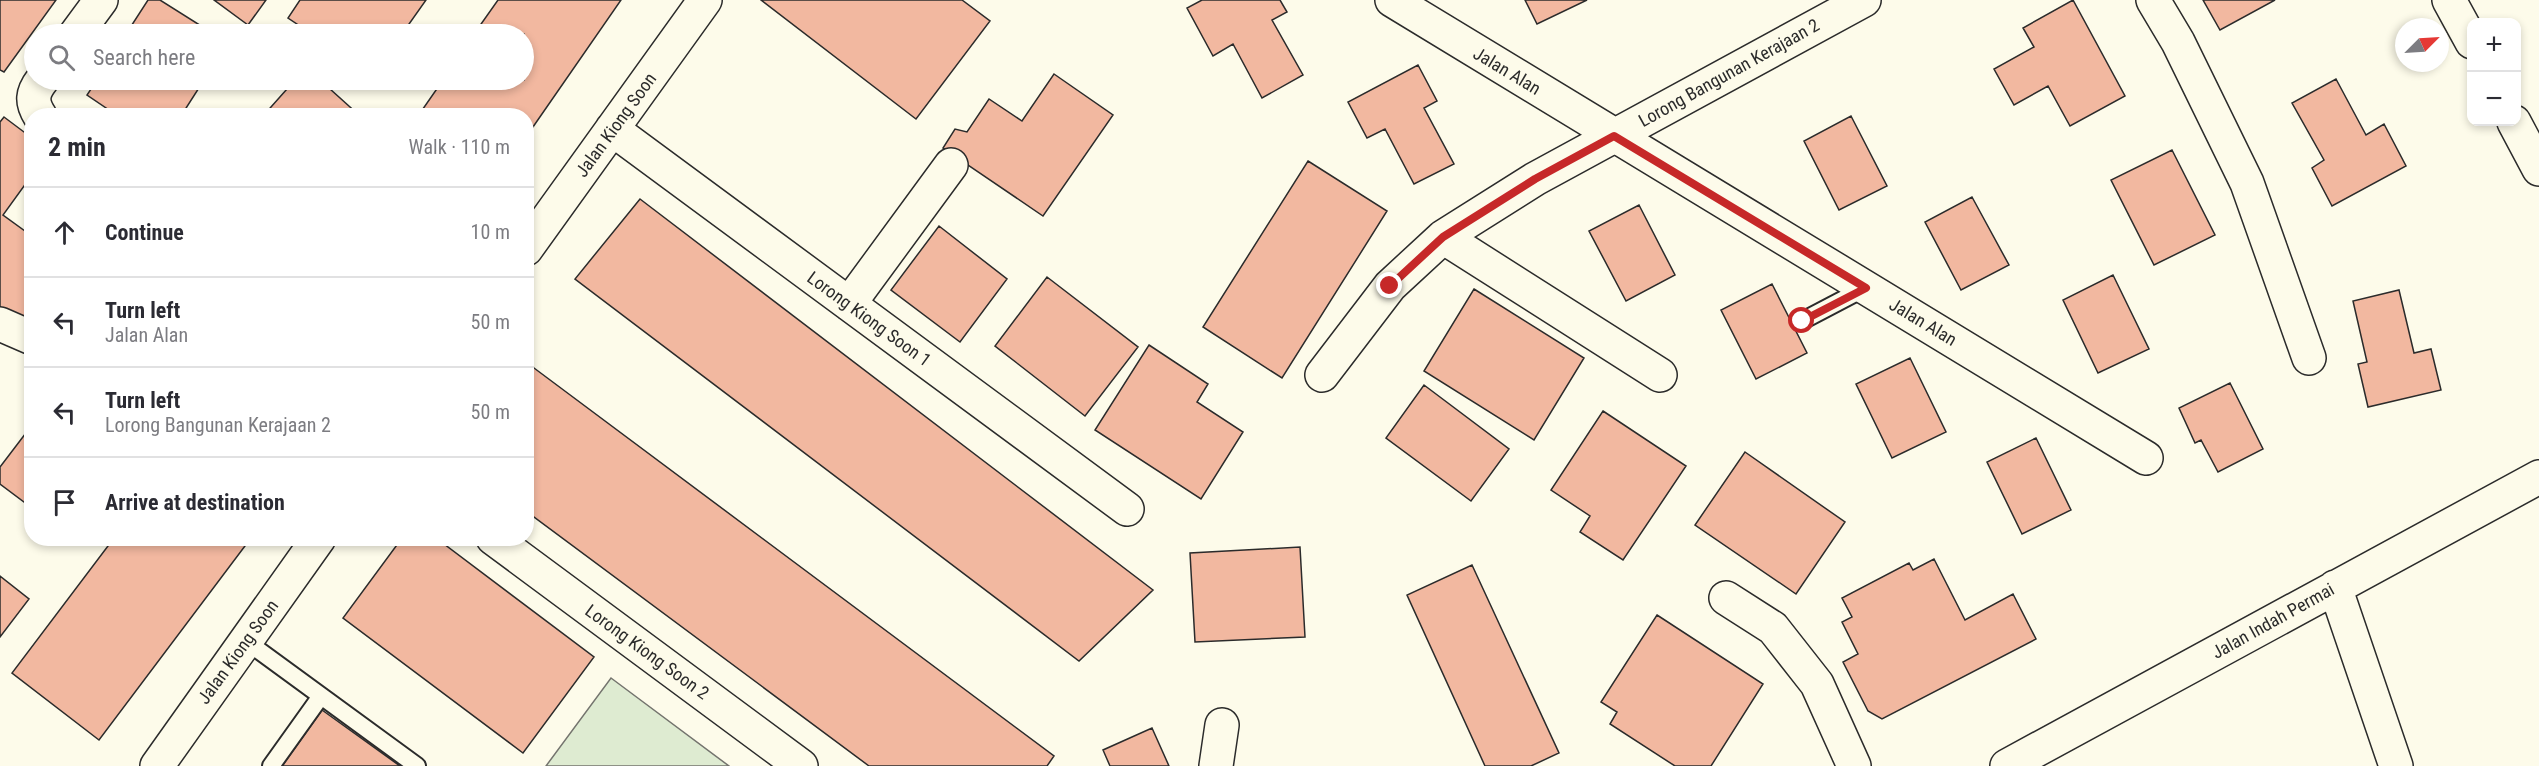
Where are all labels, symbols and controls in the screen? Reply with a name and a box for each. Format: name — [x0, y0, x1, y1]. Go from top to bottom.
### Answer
street label: Lorong Bangunan Kerajaan 2 — [1635, 14, 1823, 131]
north arrow — [2395, 18, 2449, 72]
map controls — [2467, 18, 2521, 126]
button: + — [2467, 18, 2521, 72]
search box — [24, 24, 534, 90]
icon: search — [45, 41, 78, 74]
street label: Jalan Alan — [1470, 42, 1545, 99]
text: Search here — [93, 45, 195, 70]
street label: Jalan Kiong Soon — [571, 68, 660, 181]
button: − — [2467, 72, 2521, 126]
text: 2 min — [48, 132, 106, 162]
text: Walk · 110 m — [409, 135, 510, 159]
icon: ahead — [48, 216, 81, 249]
text: Continue — [105, 220, 184, 245]
text: 10 m — [471, 220, 510, 244]
street label: Lorong Kiong Soon 1 — [803, 267, 935, 370]
route end — [1376, 272, 1402, 298]
street label: Jalan Alan — [1886, 293, 1961, 350]
text: Turn left — [105, 298, 180, 323]
icon: left — [48, 306, 81, 339]
route start — [1788, 307, 1814, 333]
text: 50 m — [471, 310, 510, 334]
text: Jalan Alan — [105, 323, 188, 347]
text: Turn left — [105, 388, 180, 413]
icon: left — [48, 396, 81, 429]
text: 50 m — [471, 400, 510, 424]
text: Lorong Bangunan Kerajaan 2 — [105, 413, 331, 437]
icon: arrive — [48, 486, 81, 519]
text: Arrive at destination — [105, 490, 285, 515]
street label: Jalan Indah Permai — [2208, 578, 2338, 663]
street label: Jalan Kiong Soon — [193, 595, 282, 708]
street label: Lorong Kiong Soon 2 — [581, 600, 713, 704]

